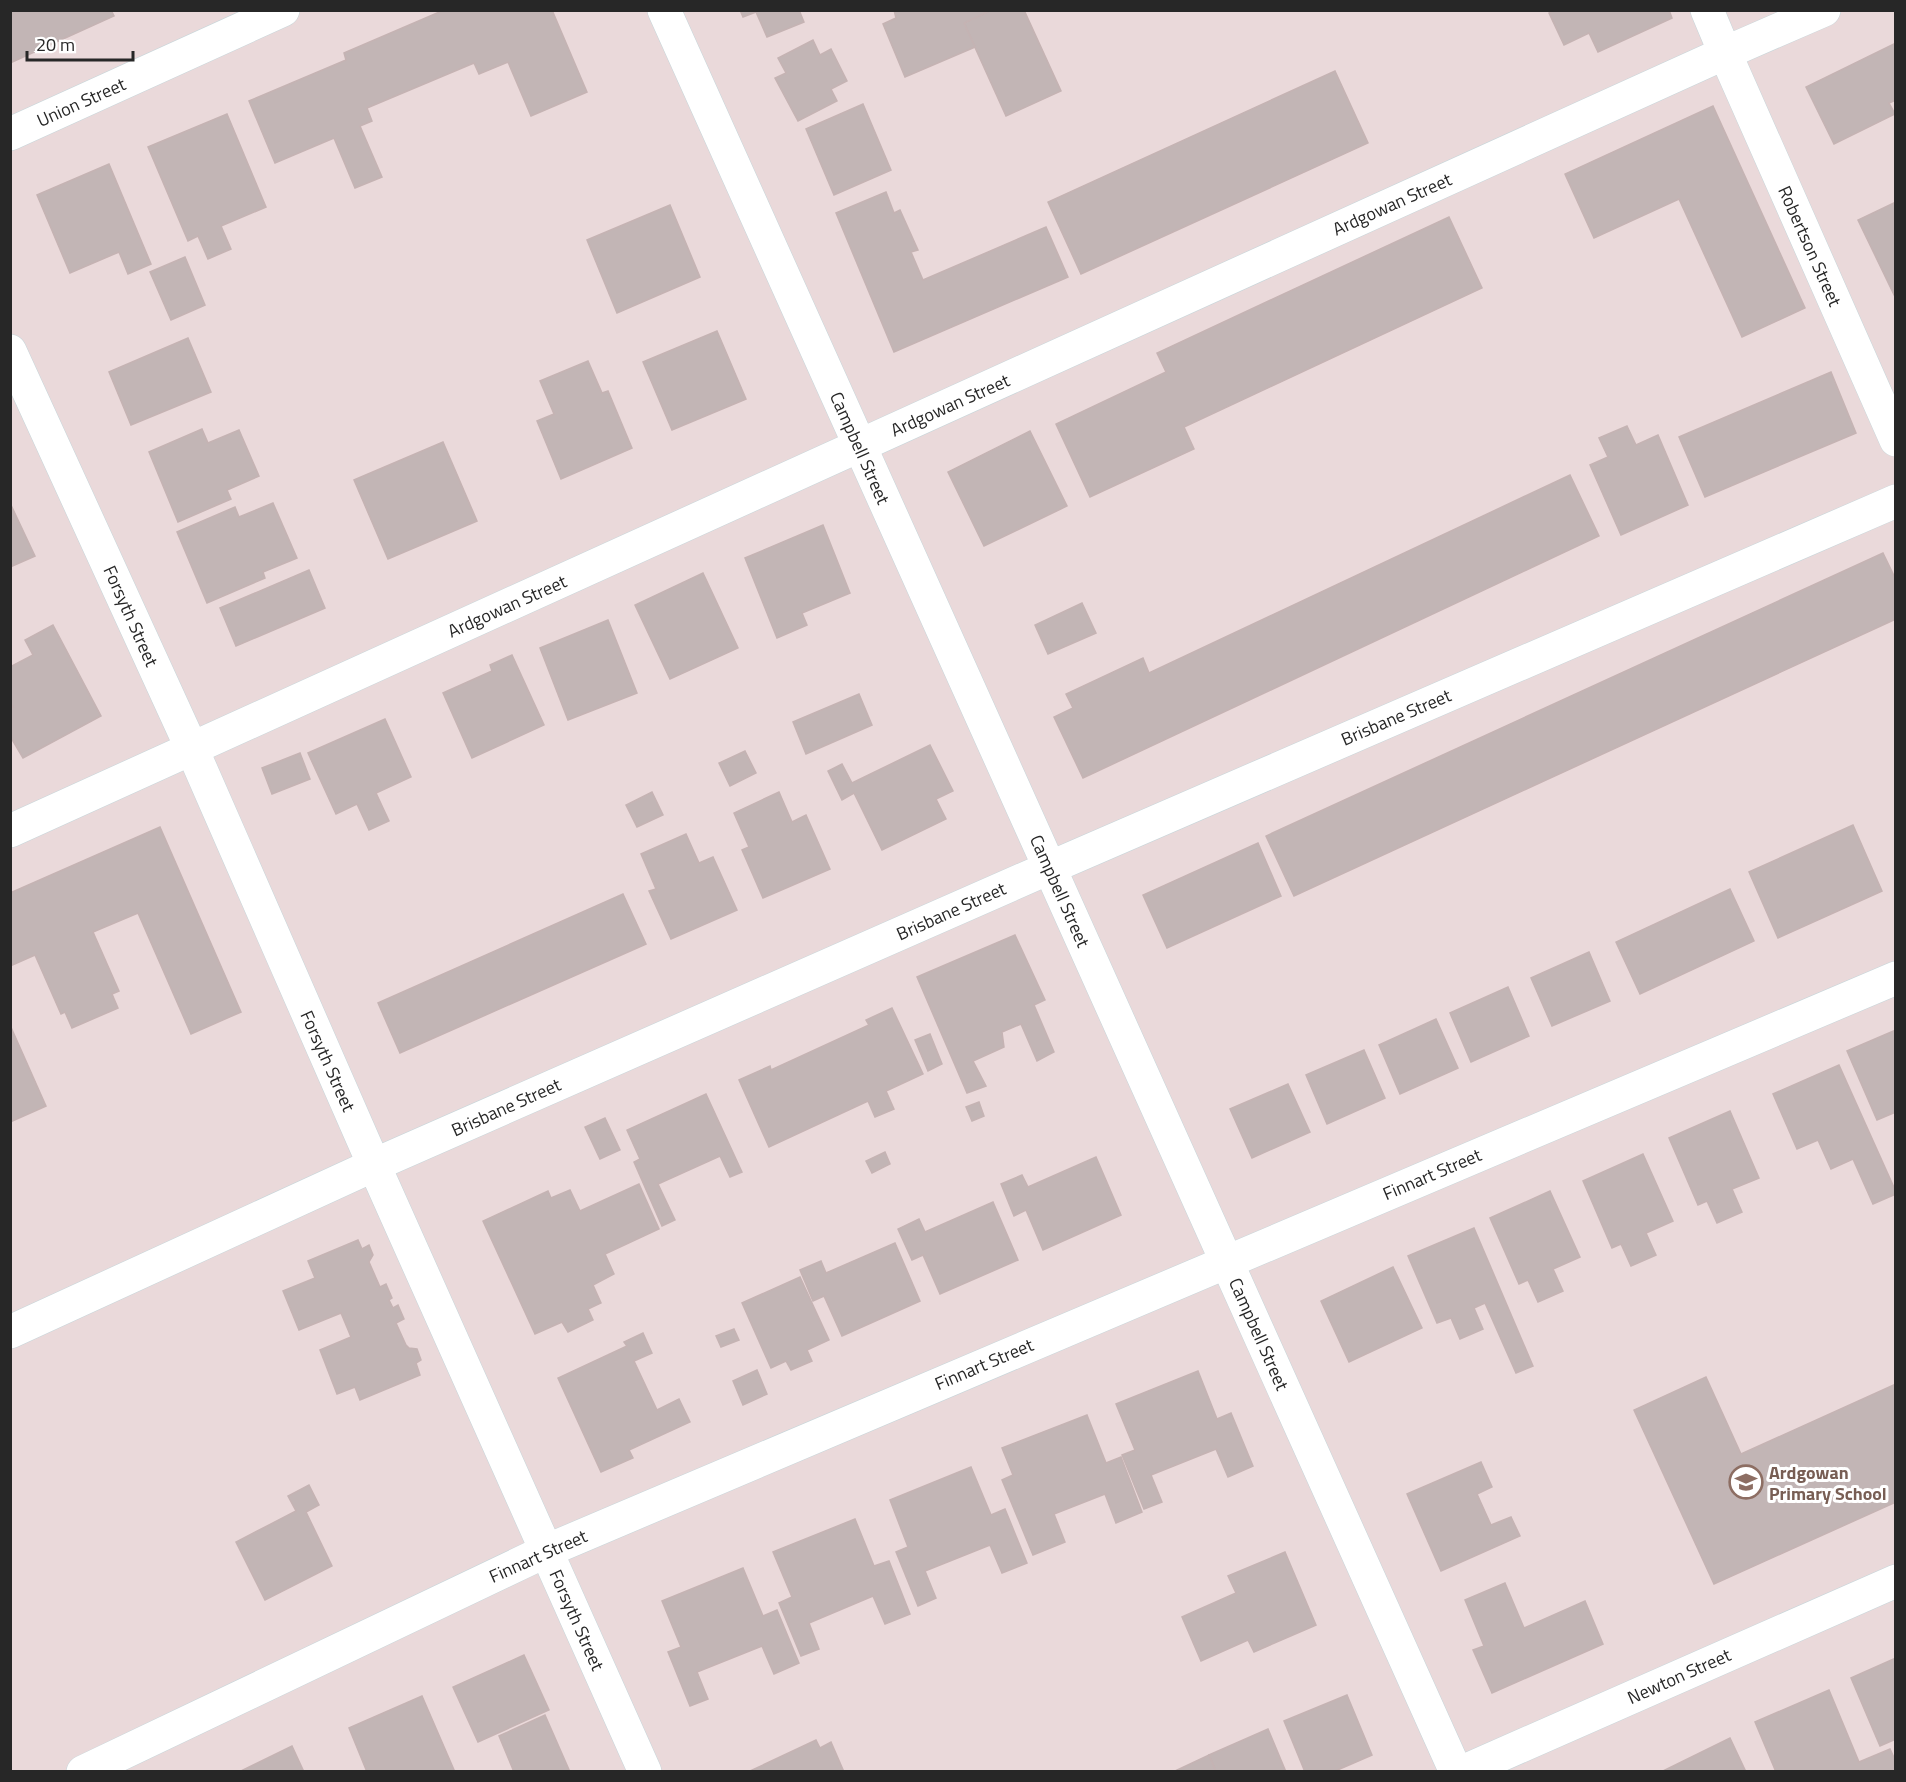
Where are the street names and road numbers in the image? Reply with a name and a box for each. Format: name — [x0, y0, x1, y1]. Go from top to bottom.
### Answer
street label: Union Street — [32, 70, 130, 134]
street label: Ardgowan Street — [1328, 165, 1456, 242]
street label: Robertson Street — [1771, 181, 1849, 311]
street label: Ardgowan Street — [886, 366, 1014, 443]
street label: Campbell Street — [823, 387, 897, 509]
street label: Forsyth Street — [97, 561, 166, 672]
street label: Ardgowan Street — [443, 567, 571, 644]
street label: Brisbane Street — [1337, 681, 1456, 752]
street label: Campbell Street — [1023, 830, 1097, 952]
street label: Brisbane Street — [892, 875, 1011, 947]
street label: Forsyth Street — [294, 1006, 363, 1117]
street label: Brisbane Street — [447, 1071, 566, 1143]
street label: Finnart Street — [1379, 1141, 1486, 1207]
street label: Campbell Street — [1222, 1273, 1296, 1395]
street label: Finnart Street — [931, 1331, 1038, 1397]
street label: Finnart Street — [485, 1522, 592, 1590]
street label: Forsyth Street — [543, 1565, 612, 1676]
street label: Newton Street — [1623, 1641, 1736, 1711]

